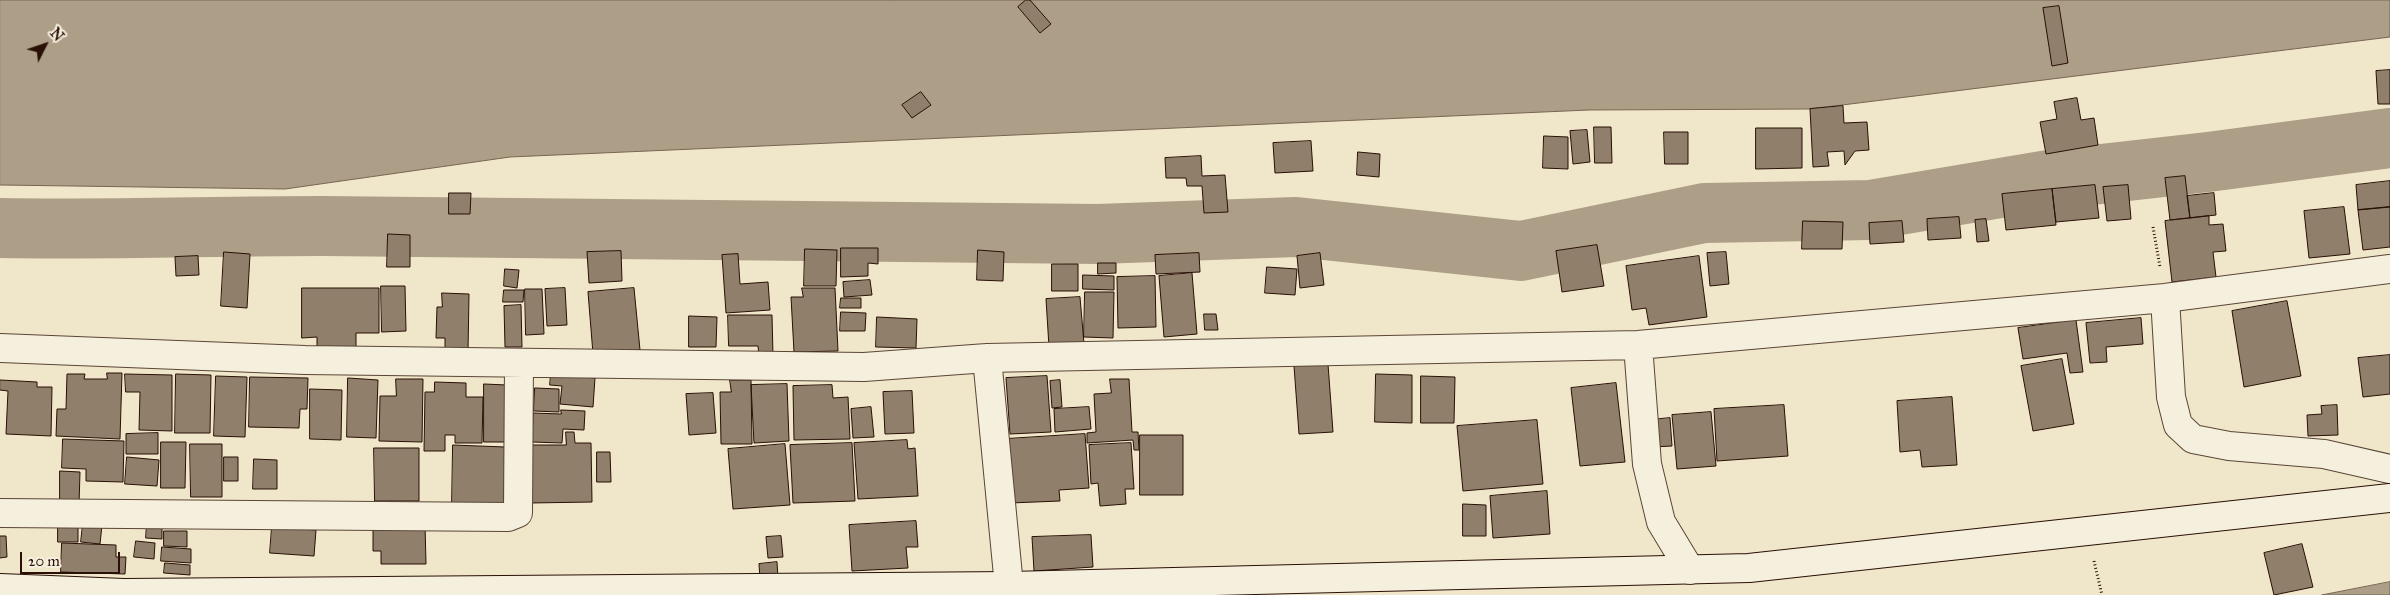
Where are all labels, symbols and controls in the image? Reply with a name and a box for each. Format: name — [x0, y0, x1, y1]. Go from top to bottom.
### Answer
north arrow — [20, 20, 70, 70]
text: N — [46, 25, 67, 45]
scale bar — [22, 542, 122, 574]
text: 20 m — [28, 552, 60, 570]

